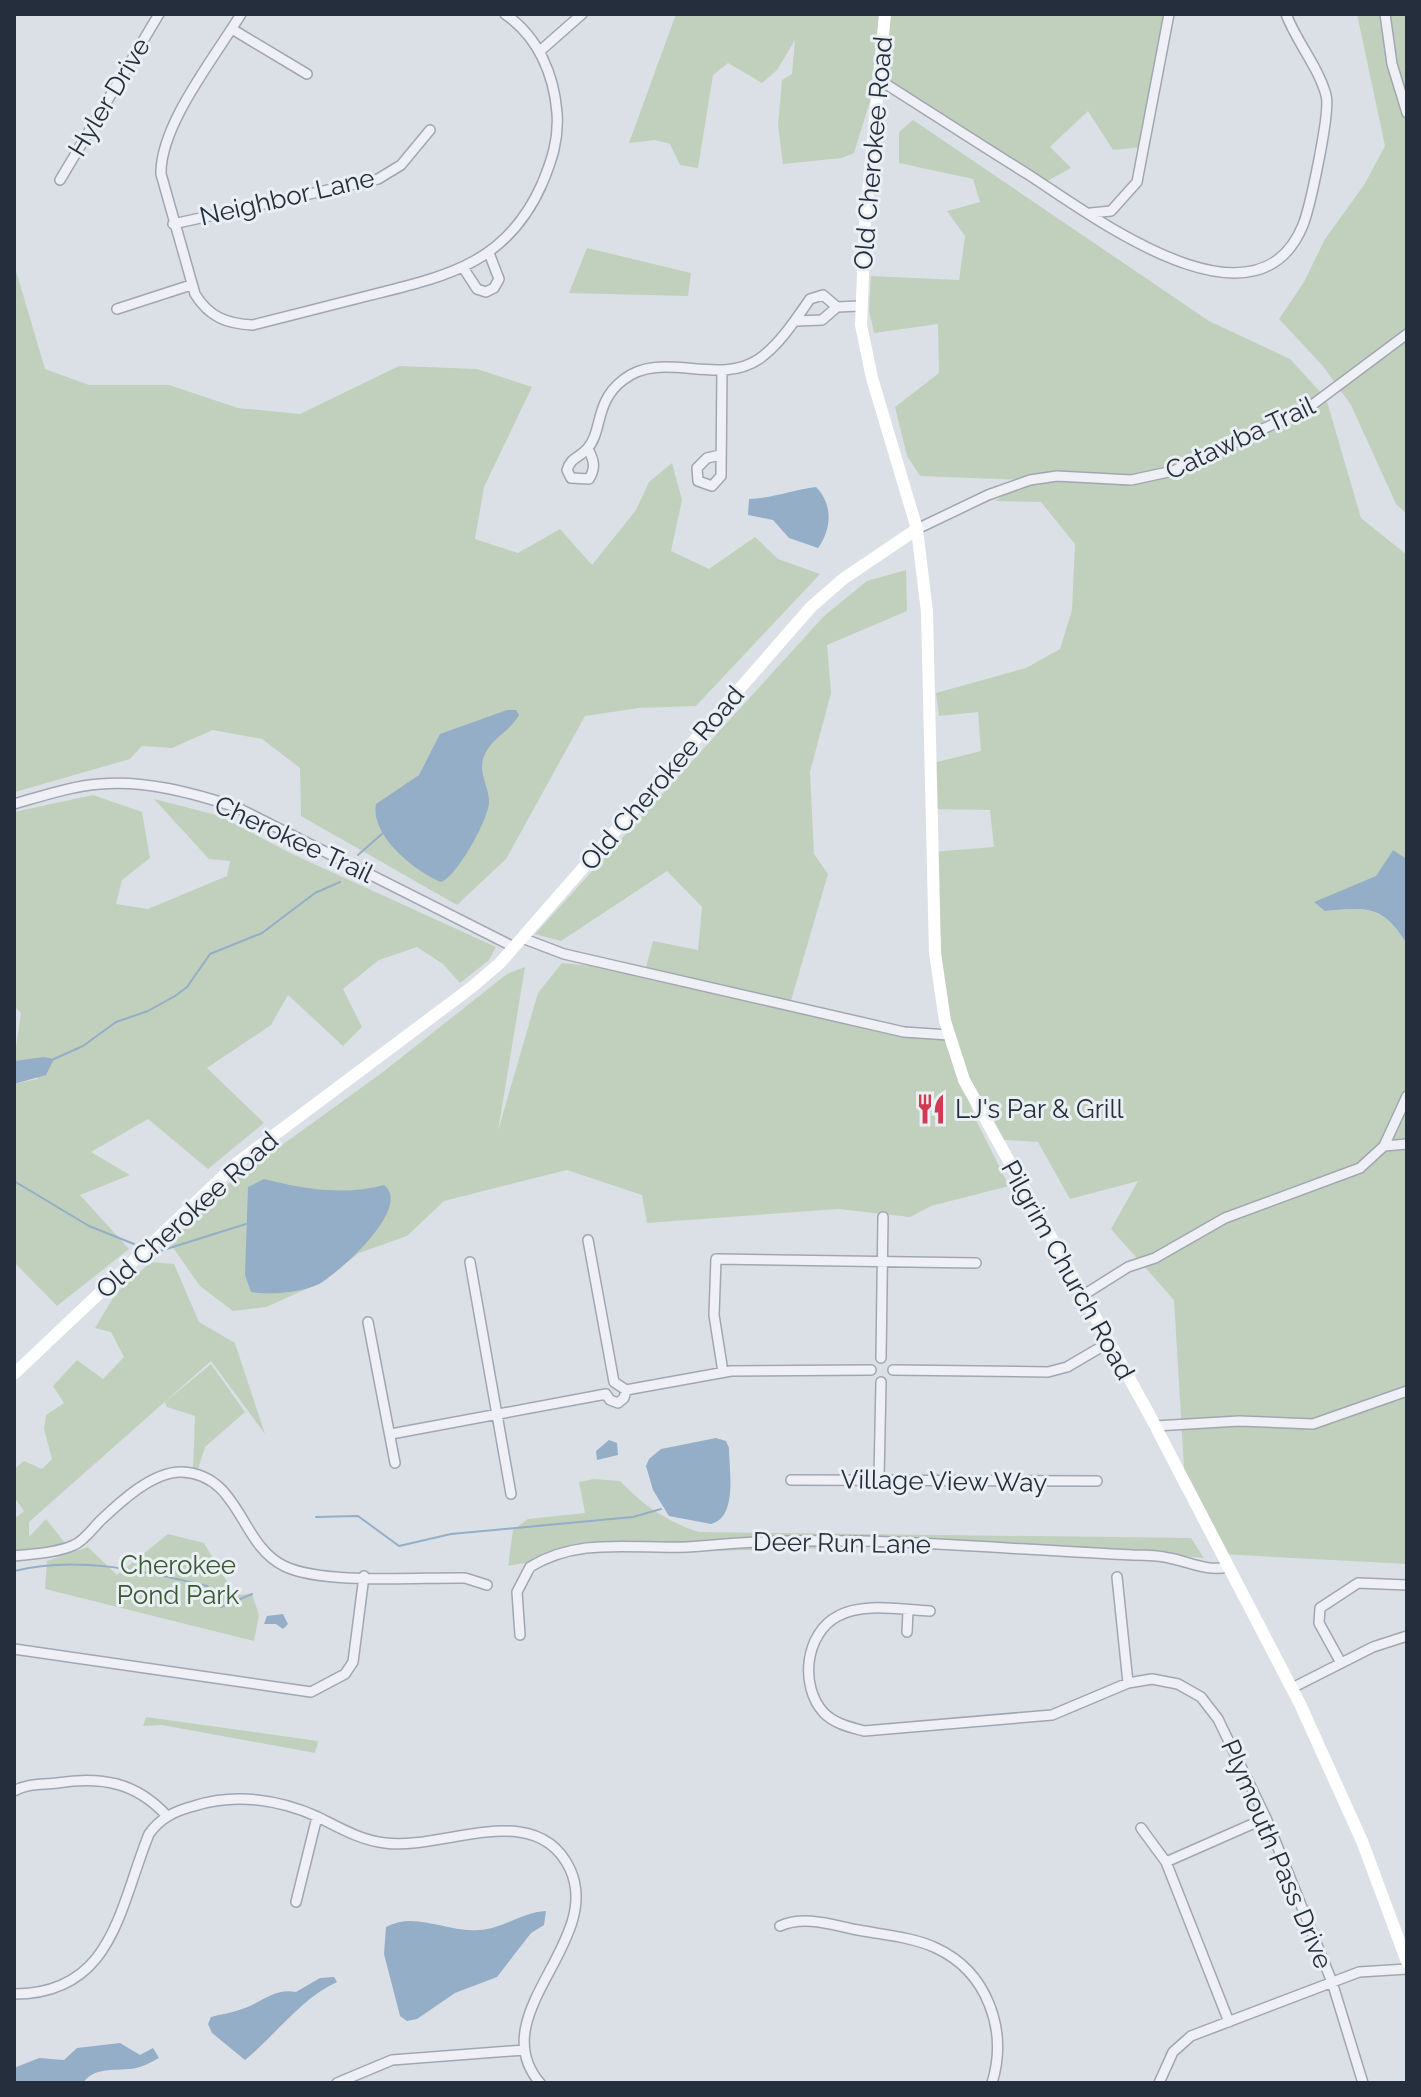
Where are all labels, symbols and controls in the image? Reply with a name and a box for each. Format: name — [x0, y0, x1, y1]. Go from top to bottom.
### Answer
street label: Hyler Drive — [62, 32, 156, 162]
street label: Old Cherokee Road — [848, 35, 898, 271]
street label: Neighbor Lane — [197, 162, 377, 232]
street label: Catawba Trail — [1161, 390, 1320, 486]
street label: Old Cherokee Road — [574, 680, 750, 876]
street label: Cherokee Trail — [210, 789, 379, 889]
restaurant icon: LJ's Par & Grill — [914, 1092, 948, 1126]
place label: LJ's Par & Grill — [955, 1094, 1125, 1124]
street label: Old Cherokee Road — [90, 1125, 284, 1305]
street label: Pilgrim Church Road — [995, 1155, 1141, 1385]
street label: Village View Way — [840, 1464, 1048, 1498]
street label: Deer Run Lane — [753, 1526, 931, 1560]
park label: Cherokee Pond Park — [117, 1550, 239, 1610]
street label: Plymouth Pass Drive — [1215, 1735, 1339, 1973]

